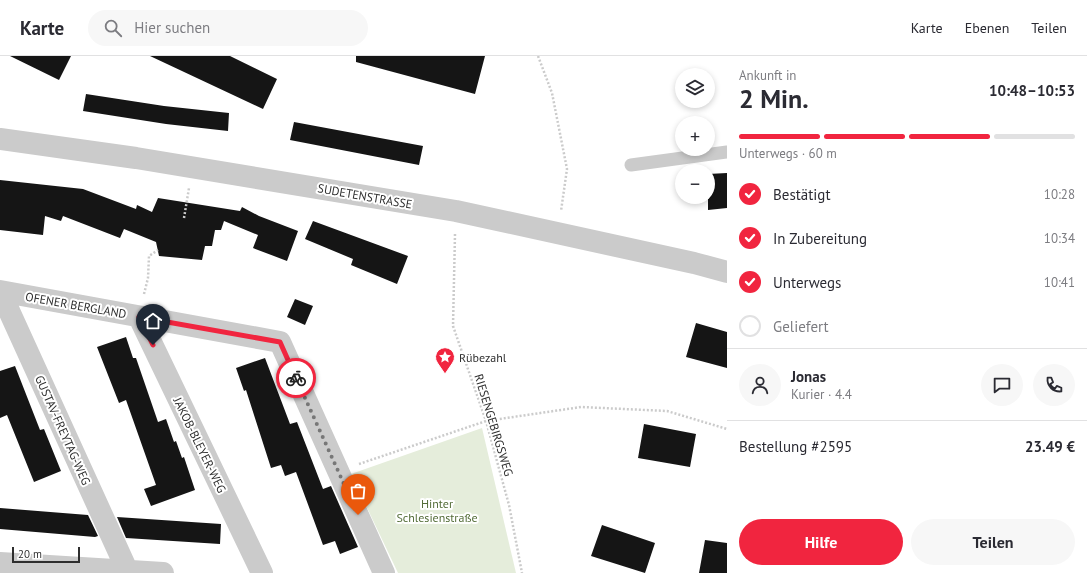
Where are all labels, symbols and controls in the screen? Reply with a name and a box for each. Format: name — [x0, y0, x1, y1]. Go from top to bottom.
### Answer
search box — [88, 10, 368, 46]
text: Karte — [20, 16, 64, 40]
icon: search — [102, 17, 124, 39]
text: Hier suchen — [134, 18, 210, 37]
text: Karte — [911, 19, 943, 37]
text: Ebenen — [965, 19, 1009, 37]
text: Teilen — [1031, 19, 1067, 37]
text: Ankunft in — [739, 67, 796, 84]
map controls — [675, 68, 715, 204]
button: layers — [675, 68, 715, 108]
text: 10:48–10:53 — [989, 81, 1075, 100]
text: 2 Min. — [739, 82, 809, 115]
button: + — [675, 116, 715, 156]
text: Unterwegs · 60 m — [739, 145, 837, 162]
button: − — [675, 164, 715, 204]
street label: SUDETENSTRASSE — [317, 180, 413, 212]
icon: check — [739, 183, 761, 205]
text: Bestätigt — [773, 185, 830, 204]
text: 10:28 — [1044, 186, 1075, 203]
icon: check — [739, 227, 761, 249]
text: In Zubereitung — [773, 229, 867, 248]
text: 10:34 — [1044, 230, 1075, 247]
icon: check — [739, 271, 761, 293]
text: Unterwegs — [773, 273, 841, 292]
text: 10:41 — [1044, 274, 1075, 291]
street label: OFENER BERGLAND — [24, 289, 128, 321]
pin — [136, 304, 170, 345]
icon: home — [142, 310, 164, 332]
text: Geliefert — [773, 317, 829, 336]
place icon: Rübezahl — [434, 346, 456, 374]
place label: Rübezahl — [459, 350, 507, 365]
courier — [276, 358, 316, 398]
button: person — [739, 364, 781, 406]
button: chat — [981, 364, 1023, 406]
button: phone — [1033, 364, 1075, 406]
icon: bike — [285, 367, 307, 389]
text: Jonas — [791, 367, 826, 386]
street label: RIESENGEBIRGSWEG — [471, 372, 517, 478]
street label: GUSTAV-FREYTAG-WEG — [32, 373, 94, 487]
text: Kurier · 4.4 — [791, 386, 852, 403]
street label: JAKOB-BLEYER-WEG — [170, 394, 230, 495]
text: Bestellung #2595 — [739, 437, 852, 456]
text: 23.49 € — [1025, 437, 1075, 456]
pin — [341, 474, 375, 515]
icon: bag — [347, 480, 369, 502]
park label: Hinter Schlesienstraße — [396, 496, 478, 525]
button: Hilfe — [739, 519, 903, 565]
button: Teilen — [911, 519, 1075, 565]
scale bar — [12, 545, 80, 564]
text: 20 m — [18, 547, 42, 561]

